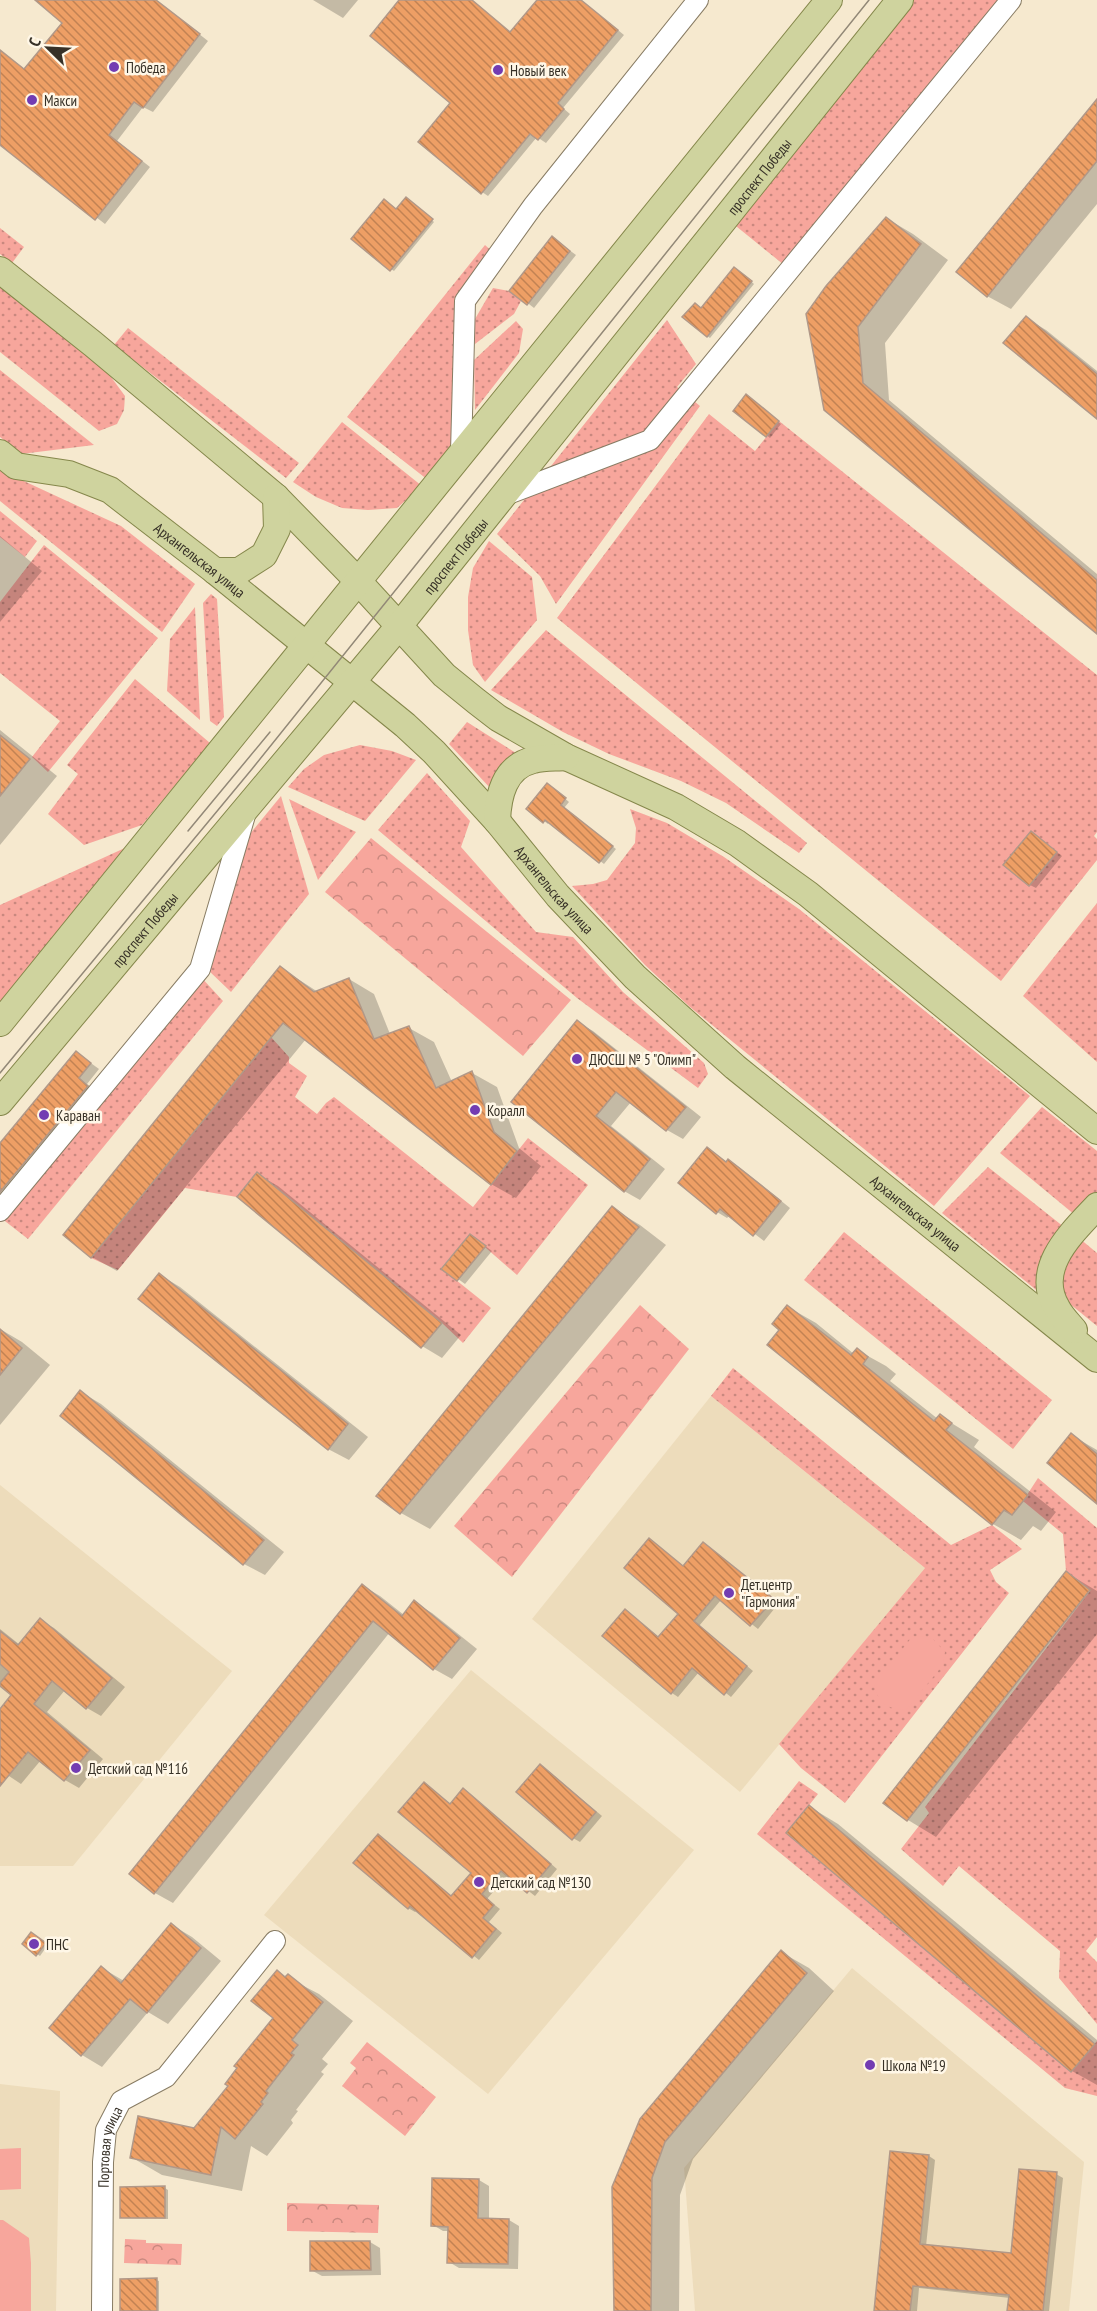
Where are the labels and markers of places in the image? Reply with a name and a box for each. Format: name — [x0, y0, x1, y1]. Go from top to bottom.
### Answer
place label: Победа — [126, 58, 165, 77]
marker: Победа — [107, 60, 121, 74]
place label: Новый век — [510, 61, 567, 80]
marker: Новый век — [491, 63, 505, 77]
place label: Макси — [44, 91, 77, 110]
marker: Макси — [25, 93, 39, 107]
place label: ДЮСШ № 5 "Олимп" — [589, 1050, 696, 1069]
marker: ДЮСШ № 5 "Олимп" — [570, 1052, 584, 1066]
place label: Коралл — [487, 1101, 525, 1120]
marker: Коралл — [468, 1103, 482, 1117]
place label: Караван — [56, 1106, 100, 1125]
marker: Караван — [37, 1108, 51, 1122]
place label: Дет.центр "Гармония" — [741, 1575, 799, 1611]
marker: Дет.центр "Гармония" — [722, 1586, 736, 1600]
place label: Детский сад №116 — [88, 1759, 188, 1778]
marker: Детский сад №116 — [69, 1761, 83, 1775]
place label: Детский сад №130 — [491, 1873, 591, 1892]
marker: Детский сад №130 — [472, 1875, 486, 1889]
place label: ПНС — [46, 1935, 69, 1954]
marker: ПНС — [27, 1937, 41, 1951]
place label: Школа №19 — [882, 2056, 946, 2075]
marker: Школа №19 — [863, 2058, 877, 2072]

